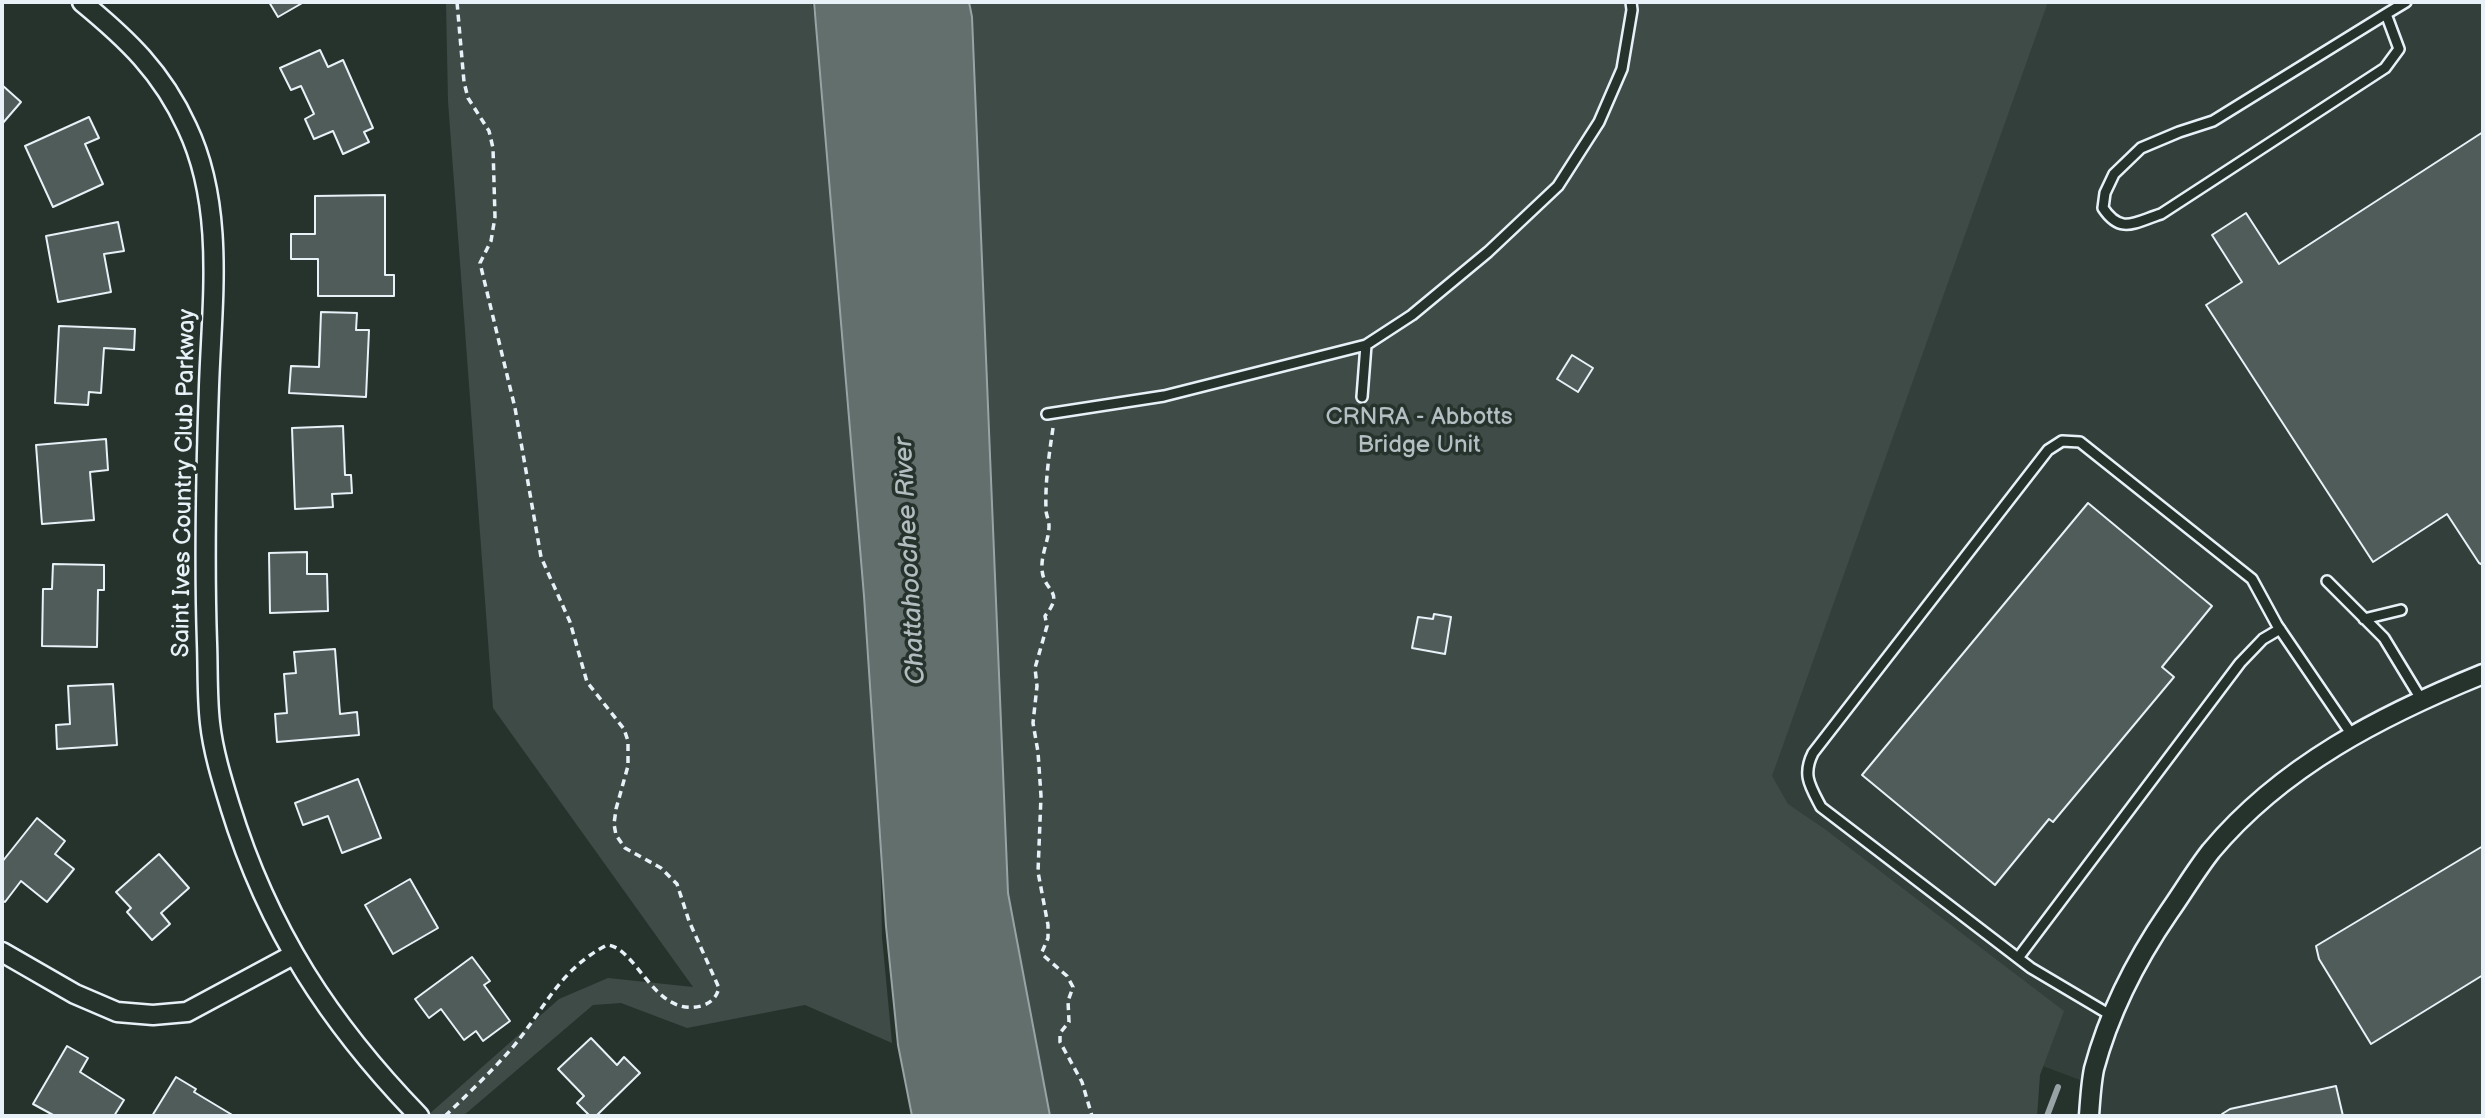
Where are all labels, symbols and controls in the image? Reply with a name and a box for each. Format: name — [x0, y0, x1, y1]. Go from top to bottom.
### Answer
street label: Saint Ives Country Club Parkway — [168, 308, 202, 658]
park label: CRNRA - Abbotts Bridge Unit — [1325, 404, 1513, 460]
water label: Chattahoochee River — [889, 436, 933, 686]

